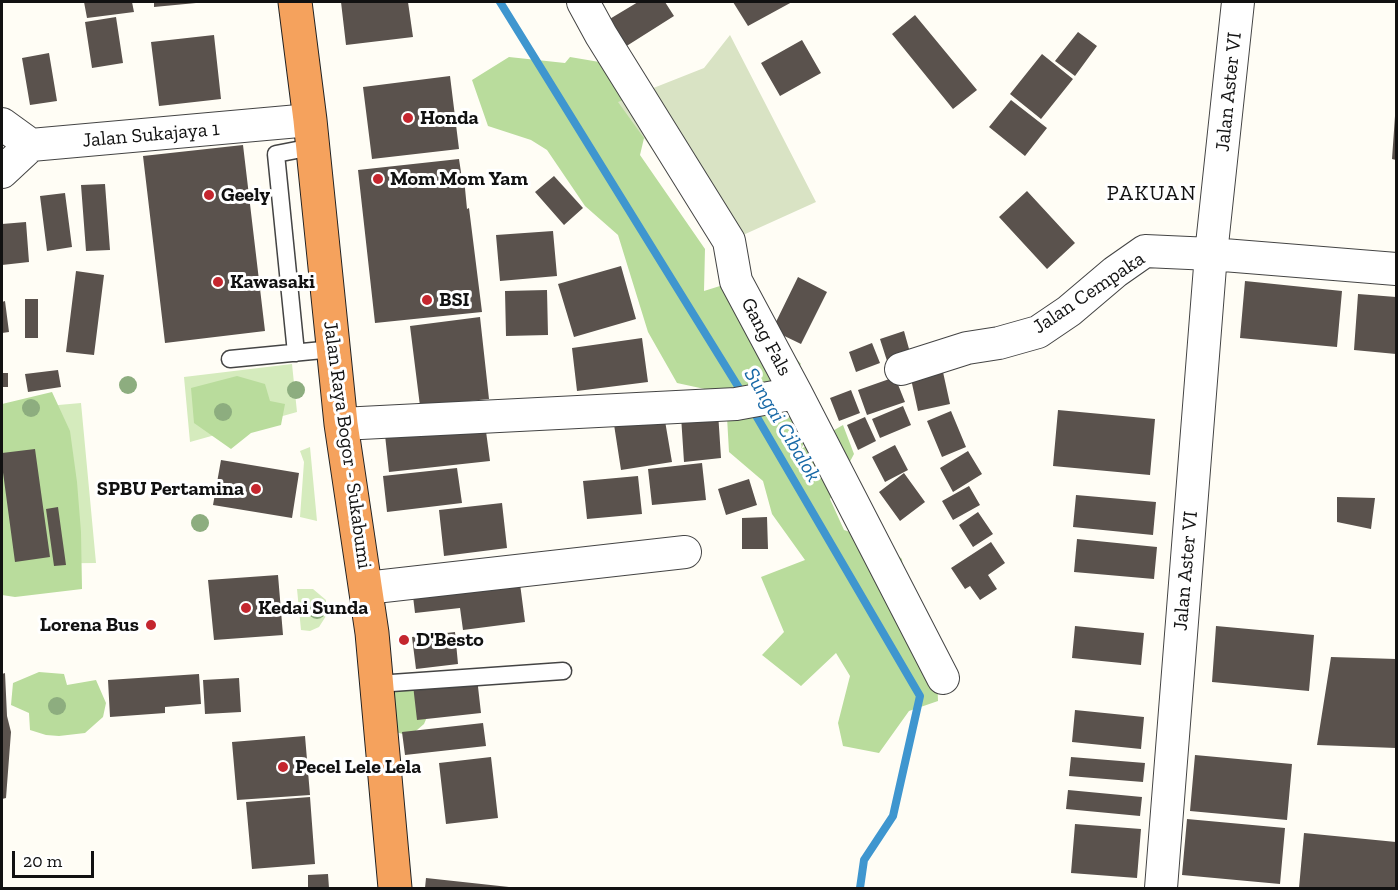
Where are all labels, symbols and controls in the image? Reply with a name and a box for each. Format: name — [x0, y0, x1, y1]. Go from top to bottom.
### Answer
street label: Jalan Aster VI — [1211, 31, 1247, 153]
place label: Honda — [420, 106, 479, 130]
marker: Honda — [401, 111, 415, 125]
street label: Jalan Sukajaya 1 — [81, 117, 221, 153]
place label: Mom Mom Yam — [390, 167, 528, 191]
marker: Mom Mom Yam — [371, 172, 385, 186]
district label: PAKUAN — [1107, 181, 1197, 207]
place label: Geely — [221, 183, 270, 207]
marker: Geely — [202, 188, 216, 202]
street label: Jalan Cempaka — [1029, 247, 1149, 339]
place label: Kawasaki — [230, 270, 315, 294]
marker: Kawasaki — [211, 275, 225, 289]
place label: BSI — [439, 288, 470, 312]
marker: BSI — [420, 293, 434, 307]
street label: Gang Fals — [735, 294, 797, 380]
street label: Jalan Raya Bogor - Sukabumi — [318, 320, 376, 570]
water label: Sungai Cibalok — [738, 363, 826, 487]
place label: SPBU Pertamina — [97, 477, 244, 501]
marker: SPBU Pertamina — [249, 482, 263, 496]
street label: Jalan Aster VI — [1169, 510, 1203, 632]
place label: Kedai Sunda — [258, 596, 368, 620]
marker: Kedai Sunda — [239, 601, 253, 615]
place label: Lorena Bus — [40, 613, 139, 637]
marker: Lorena Bus — [144, 618, 158, 632]
place label: D'Besto — [416, 628, 484, 652]
marker: D'Besto — [397, 633, 411, 647]
place label: Pecel Lele Lela — [295, 755, 421, 779]
marker: Pecel Lele Lela — [276, 760, 290, 774]
scale bar — [15, 839, 98, 877]
text: 20 m — [23, 850, 62, 872]

